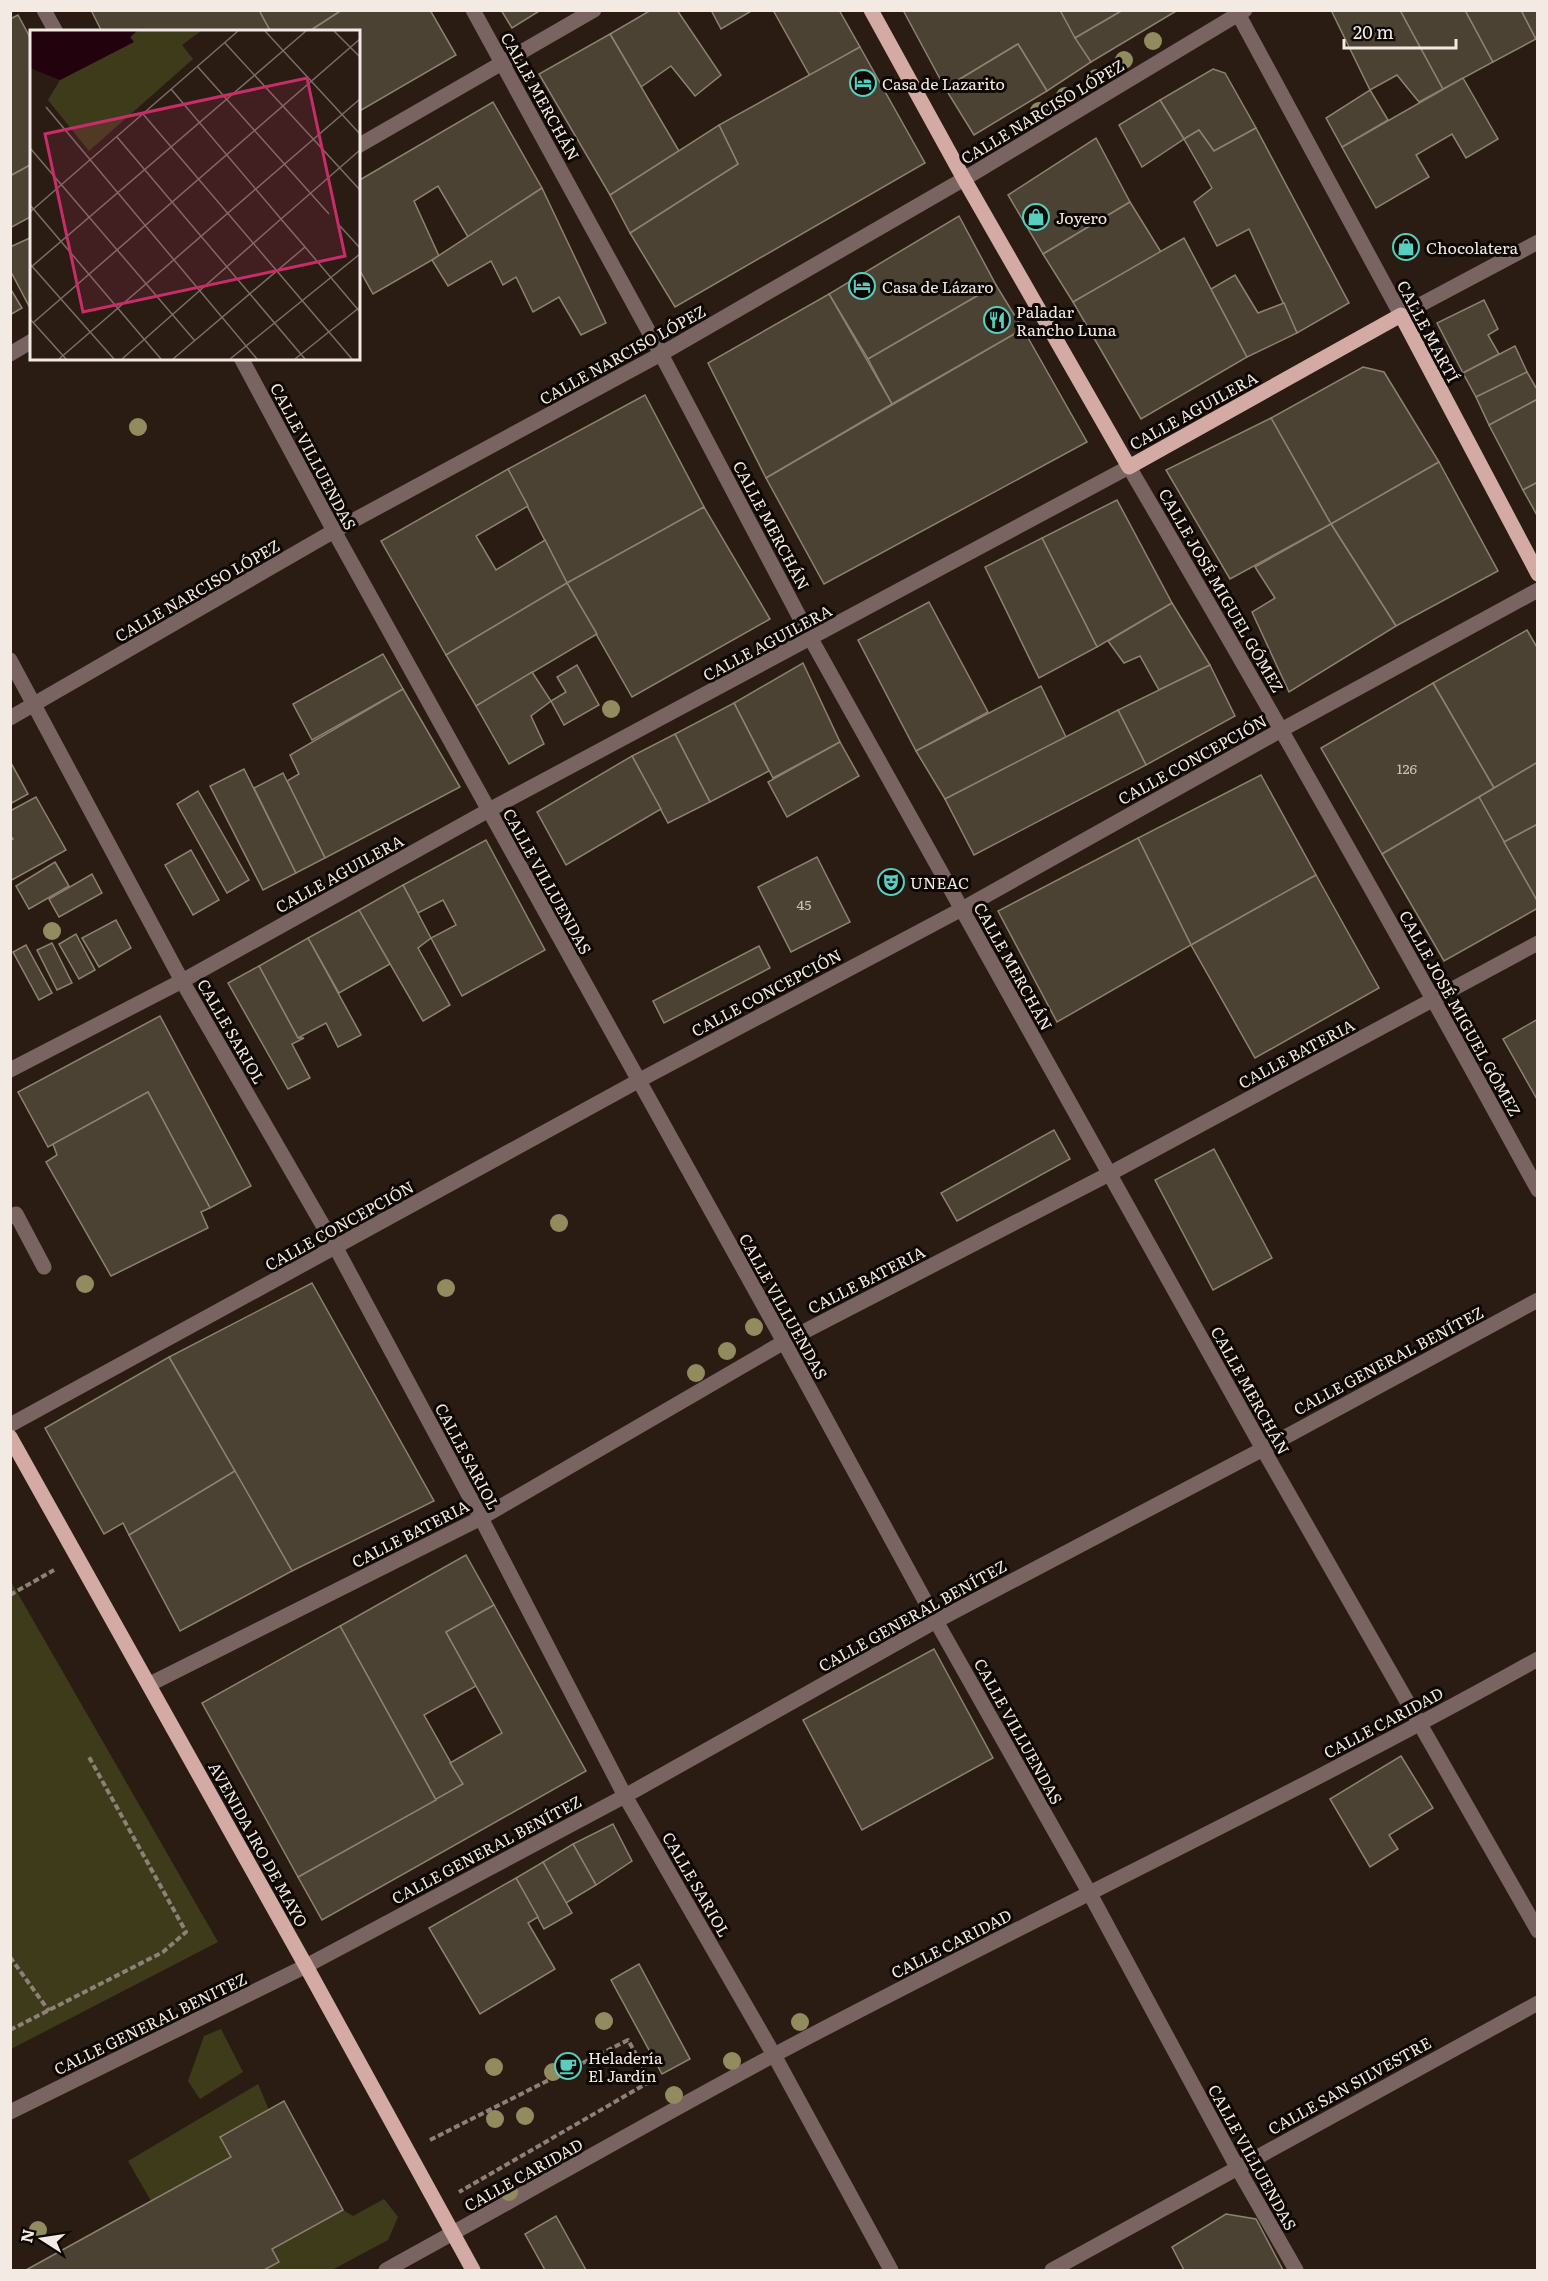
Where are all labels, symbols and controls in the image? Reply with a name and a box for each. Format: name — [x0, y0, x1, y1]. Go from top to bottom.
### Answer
scale bar — [1344, 12, 1456, 50]
text: 20 m — [1353, 18, 1394, 45]
street label: CALLE MERCHÁN — [496, 27, 586, 165]
inset map — [30, 30, 360, 360]
street label: CALLE NARCISO LÓPEZ — [956, 53, 1128, 169]
hotel icon: Casa de Lazarito — [848, 68, 878, 98]
place label: Casa de Lazarito — [882, 71, 1005, 95]
shop icon: Joyero — [1021, 202, 1051, 232]
place label: Joyero — [1056, 205, 1107, 229]
shop icon: Chocolatera — [1391, 232, 1421, 262]
place label: Chocolatera — [1426, 235, 1519, 259]
hotel icon: Casa de Lázaro — [847, 271, 877, 301]
place label: Casa de Lázaro — [882, 274, 994, 298]
street label: CALLE MARTÍ — [1392, 276, 1466, 386]
street label: CALLE NARCISO LÓPEZ — [534, 298, 710, 410]
place label: Paladar Rancho Luna — [1016, 299, 1117, 341]
restaurant icon: Paladar Rancho Luna — [982, 305, 1012, 335]
street label: CALLE AGUILERA — [1125, 365, 1262, 455]
street label: CALLE VILLUENDAS — [265, 378, 363, 534]
street label: CALLE MERCHÁN — [728, 456, 816, 594]
street label: CALLE JOSÉ MIGUEL GÓMEZ — [1154, 483, 1290, 697]
street label: CALLE NARCISO LÓPEZ — [110, 533, 284, 647]
street label: CALLE AGUILERA — [698, 598, 836, 686]
street label: CALLE CONCEPCIÓN — [1113, 708, 1271, 810]
house number: 126 — [1397, 758, 1418, 778]
street label: CALLE VILLUENDAS — [498, 804, 598, 958]
street label: CALLE AGUILERA — [271, 828, 408, 918]
theatre icon: UNEAC — [876, 867, 906, 897]
place label: UNEAC — [910, 870, 969, 894]
house number: 45 — [797, 894, 811, 914]
street label: CALLE MERCHÁN — [969, 897, 1059, 1035]
street label: CALLE JOSÉ MIGUEL GÓMEZ — [1394, 906, 1528, 1120]
street label: CALLE CONCEPCIÓN — [687, 942, 845, 1042]
street label: CALLE SARIOL — [192, 974, 272, 1088]
street label: CALLE BATERIA — [1234, 1012, 1359, 1094]
street label: CALLE CONCEPCIÓN — [260, 1174, 418, 1276]
street label: CALLE VILLUENDAS — [734, 1229, 834, 1383]
street label: CALLE BATERIA — [803, 1239, 929, 1319]
street label: CALLE GENERAL BENÍTEZ — [1289, 1300, 1487, 1420]
street label: CALLE MERCHÁN — [1206, 1321, 1296, 1459]
street label: CALLE SARIOL — [430, 1398, 506, 1514]
street label: CALLE BATERIA — [347, 1493, 473, 1573]
street label: CALLE GENERAL BENÍTEZ — [813, 1553, 1011, 1677]
street label: CALLE VILLUENDAS — [969, 1654, 1069, 1808]
street label: CALLE CARIDAD — [1319, 1680, 1447, 1764]
street label: AVENIDA 1RO DE MAYO — [203, 1757, 315, 1931]
street label: CALLE GENERAL BENÍTEZ — [387, 1789, 585, 1909]
street label: CALLE SARIOL — [657, 1827, 737, 1941]
street label: CALLE CARIDAD — [886, 1902, 1016, 1984]
street label: CALLE GENERAL BENITEZ — [49, 1966, 251, 2080]
street label: CALLE SAN SILVESTRE — [1263, 2030, 1435, 2140]
place label: Heladería El Jardín — [588, 2045, 663, 2087]
cafe icon: Heladería El Jardín — [553, 2051, 583, 2081]
street label: CALLE VILLUENDAS — [1203, 2080, 1303, 2234]
street label: CALLE CARIDAD — [459, 2131, 587, 2217]
north arrow — [12, 2209, 72, 2269]
text: N — [13, 2227, 39, 2245]

